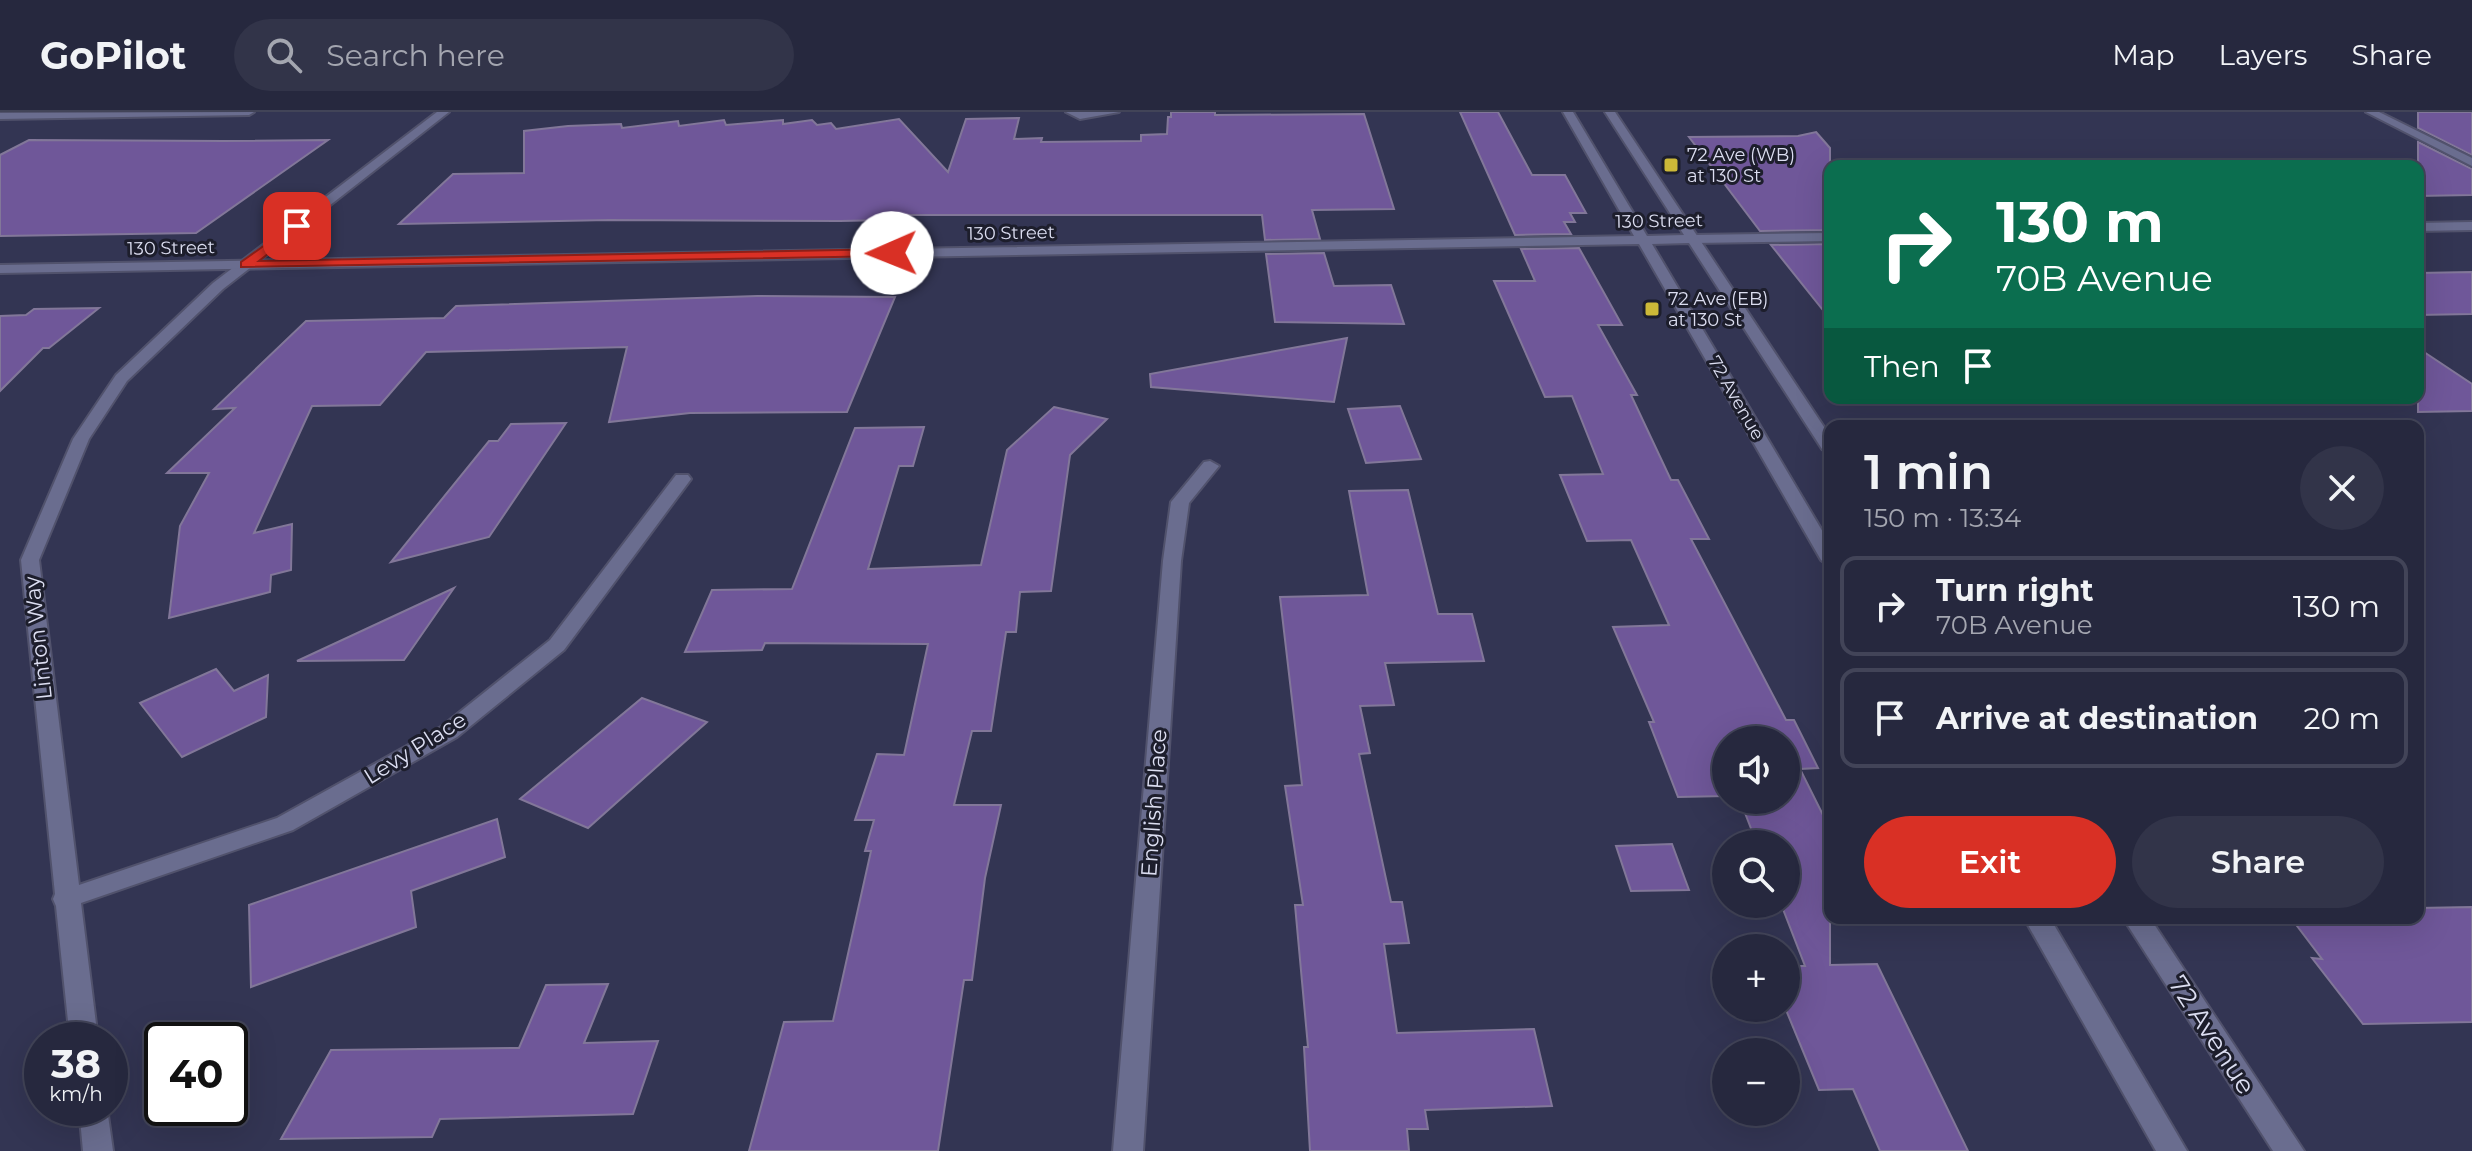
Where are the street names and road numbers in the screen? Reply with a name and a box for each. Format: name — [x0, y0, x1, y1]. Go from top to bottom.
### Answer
street label: 130 Street — [1615, 209, 1703, 233]
street label: 130 Street — [967, 221, 1055, 245]
street label: 130 Street — [127, 236, 215, 260]
street label: 72 Avenue — [1703, 352, 1769, 444]
street label: Linton Way — [18, 575, 58, 701]
street label: Levy Place — [359, 706, 471, 790]
street label: English Place — [1135, 728, 1173, 878]
street label: 72 Avenue — [2162, 970, 2262, 1100]

